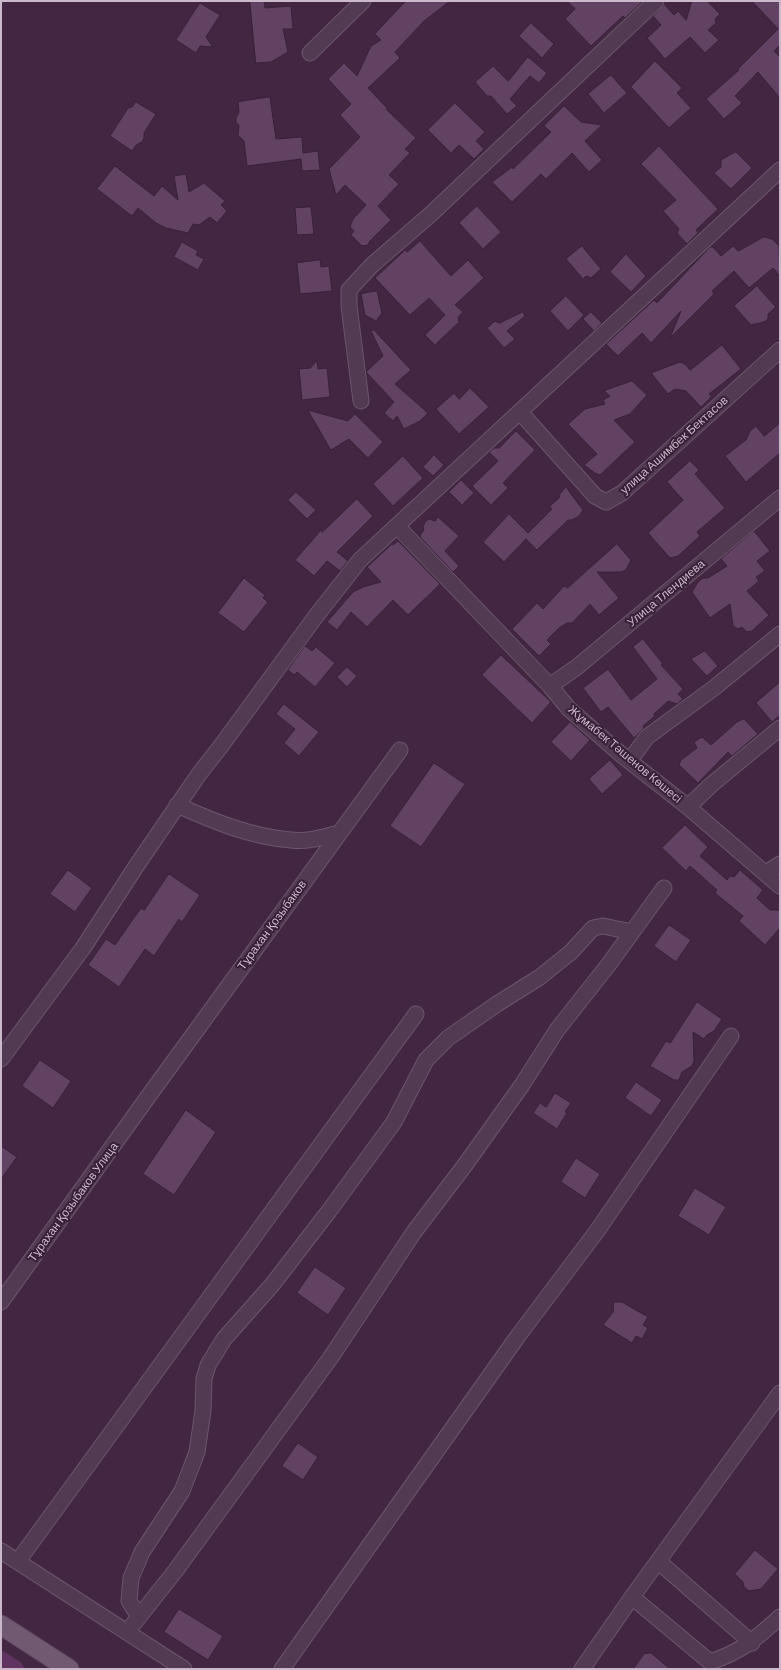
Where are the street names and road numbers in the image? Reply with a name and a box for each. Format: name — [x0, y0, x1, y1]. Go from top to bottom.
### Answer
street label: улица Ашимбек Бектасов — [617, 393, 731, 497]
street label: Улица Тлендиева — [624, 556, 708, 630]
street label: Жұмабек Тәшенов Көшесі — [565, 702, 685, 806]
street label: Тұрахан Қозыбаков — [235, 877, 309, 973]
street label: Тұрахан Қозыбаков Улица — [25, 1139, 121, 1265]

